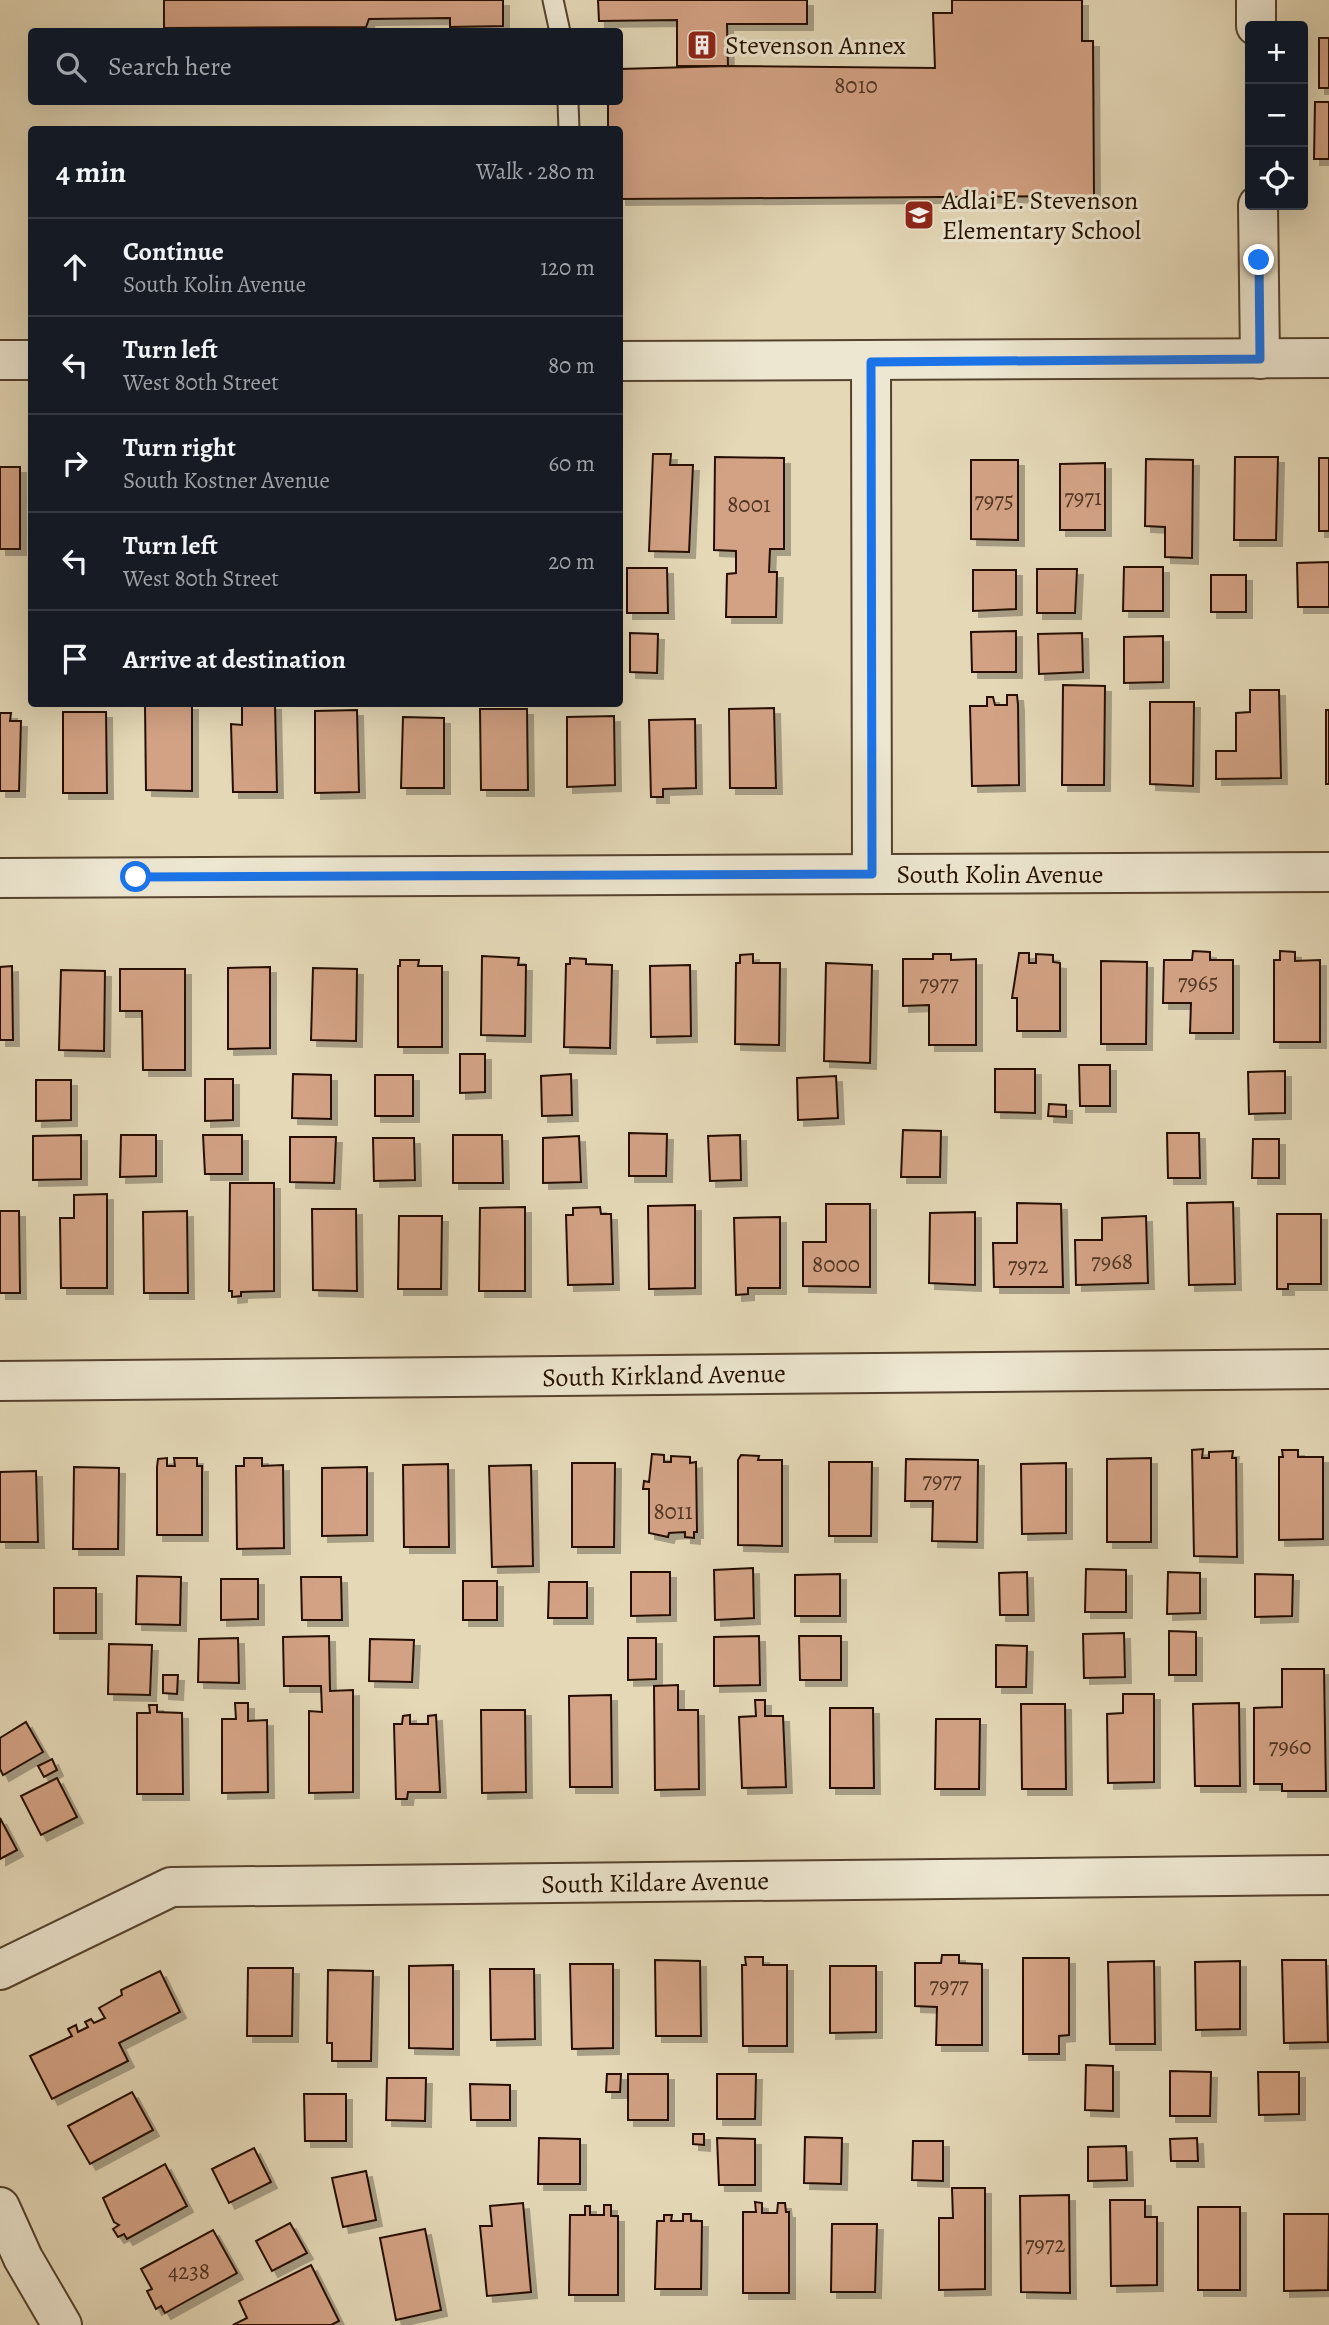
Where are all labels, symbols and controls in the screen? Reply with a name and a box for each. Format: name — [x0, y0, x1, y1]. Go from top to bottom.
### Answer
map controls — [1245, 21, 1308, 210]
button: + — [1245, 21, 1308, 84]
search box — [28, 28, 623, 105]
building icon: Stevenson Annex — [685, 28, 719, 62]
place label: Stevenson Annex — [725, 28, 906, 63]
icon: search — [52, 48, 90, 86]
text: Search here — [108, 49, 232, 84]
house number: 8010 — [834, 70, 878, 101]
button: − — [1245, 84, 1308, 147]
button: locate — [1245, 147, 1308, 210]
text: 4 min — [56, 152, 126, 192]
text: Walk · 280 m — [476, 156, 595, 187]
place label: Adlai E. Stevenson Elementary School — [941, 183, 1141, 248]
school or university icon: Adlai E. Stevenson Elementary School — [902, 198, 936, 232]
text: Continue — [123, 234, 224, 269]
route end — [1243, 244, 1274, 275]
icon: ahead — [56, 248, 94, 286]
text: 120 m — [540, 252, 595, 283]
text: South Kolin Avenue — [123, 269, 306, 300]
text: Turn left — [123, 332, 218, 367]
icon: left — [56, 346, 94, 384]
text: 80 m — [548, 350, 595, 381]
text: West 80th Street — [123, 367, 279, 398]
text: Turn right — [123, 430, 236, 465]
icon: right — [56, 444, 94, 482]
text: 60 m — [548, 448, 595, 479]
text: South Kostner Avenue — [123, 465, 330, 496]
house number: 7971 — [1064, 482, 1102, 513]
house number: 7975 — [974, 485, 1014, 516]
house number: 8001 — [727, 489, 771, 520]
text: Turn left — [123, 528, 218, 563]
icon: left — [56, 542, 94, 580]
text: 20 m — [548, 546, 595, 577]
text: West 80th Street — [123, 563, 279, 594]
icon: arrive — [56, 640, 94, 678]
text: Arrive at destination — [123, 642, 346, 677]
street label: South Kolin Avenue — [897, 857, 1103, 892]
route start — [120, 861, 151, 892]
house number: 7965 — [1178, 967, 1218, 998]
house number: 7977 — [919, 968, 959, 999]
house number: 7968 — [1091, 1246, 1133, 1277]
house number: 8000 — [812, 1249, 860, 1280]
house number: 7972 — [1008, 1250, 1048, 1281]
street label: South Kirkland Avenue — [542, 1356, 786, 1395]
house number: 7977 — [922, 1465, 962, 1496]
house number: 8011 — [653, 1496, 693, 1527]
house number: 7960 — [1268, 1731, 1312, 1762]
street label: South Kildare Avenue — [541, 1863, 769, 1902]
house number: 7977 — [929, 1970, 969, 2001]
house number: 7972 — [1025, 2229, 1065, 2260]
house number: 4238 — [168, 2256, 210, 2287]

